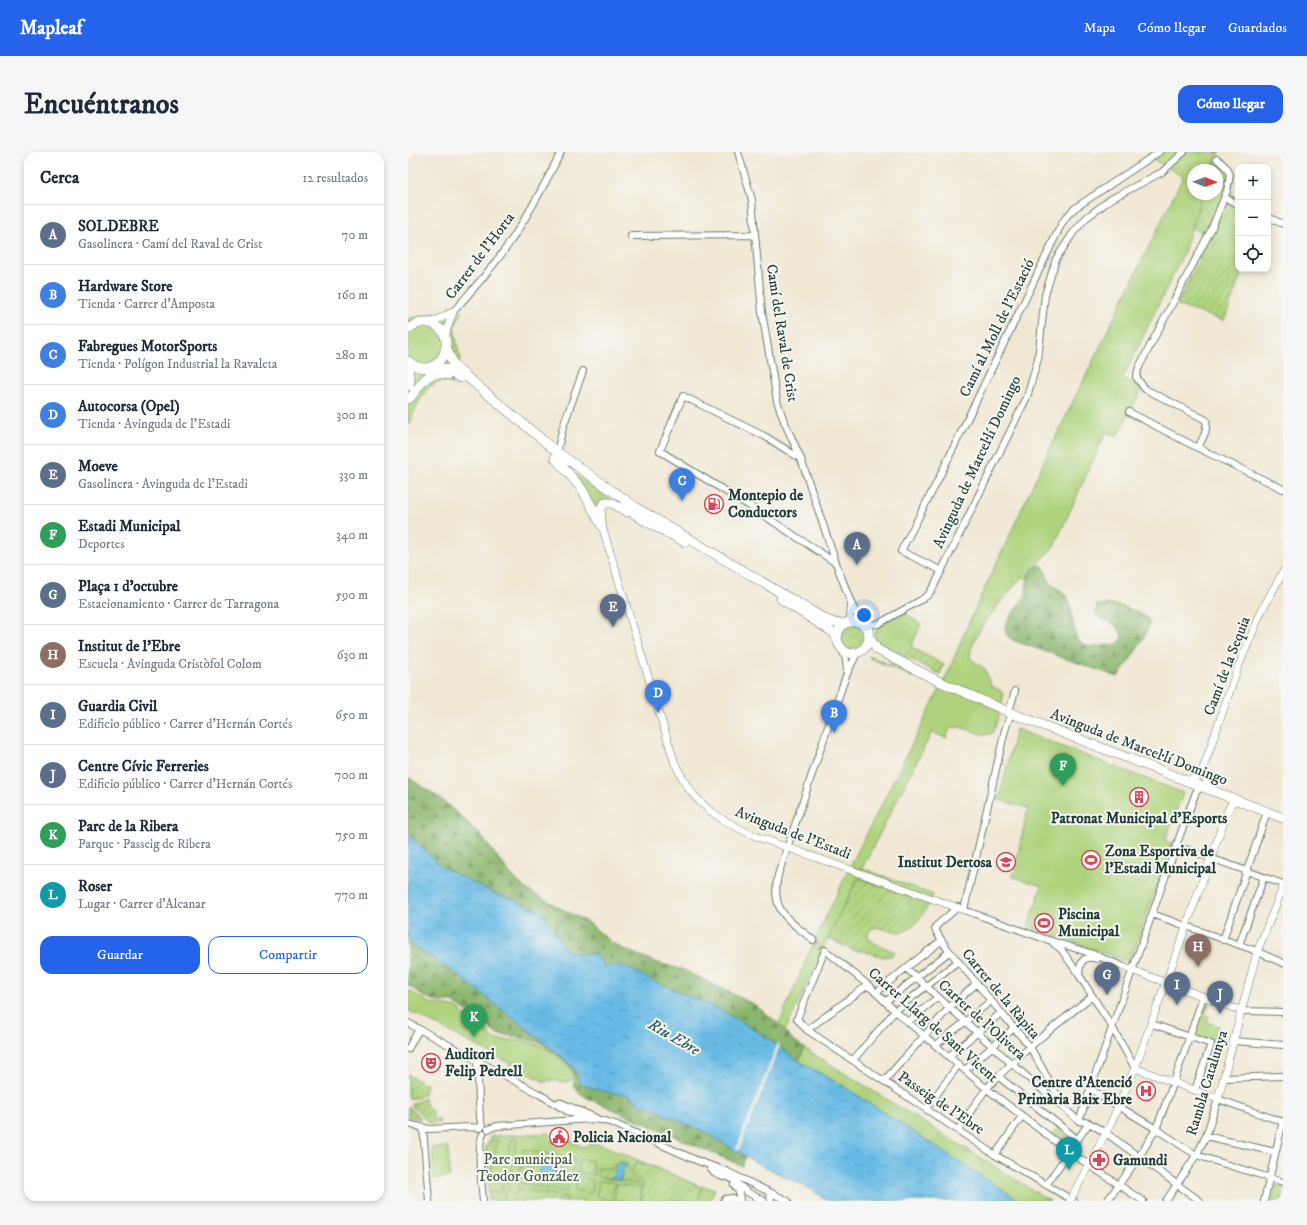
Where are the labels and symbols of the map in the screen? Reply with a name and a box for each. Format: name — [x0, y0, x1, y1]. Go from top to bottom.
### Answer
north arrow — [1187, 164, 1223, 200]
street label: Carrer de l'Horta — [441, 208, 519, 303]
street label: Camí al Moll de l'Estació — [955, 256, 1039, 400]
street label: Camí del Raval de Crist — [762, 263, 802, 403]
street label: Avinguda de Marcel·lí Domingo — [929, 373, 1025, 551]
pin: C — [669, 468, 695, 501]
place label: Montepio de Conductors — [728, 486, 804, 522]
fuel station icon: Montepio de Conductors — [703, 493, 725, 515]
pin: A — [844, 532, 870, 565]
pin: E — [600, 594, 626, 627]
your location — [854, 605, 874, 625]
street label: Camí de la Sequia — [1199, 613, 1255, 718]
pin: D — [645, 680, 671, 713]
pin: B — [821, 700, 847, 733]
street label: Avinguda de Marcel·lí Domingo — [1048, 704, 1230, 790]
pin: F — [1050, 753, 1076, 786]
building icon: Patronat Municipal d'Esports — [1128, 786, 1150, 808]
street label: Avinguda de l'Estadi — [732, 802, 854, 864]
place label: Patronat Municipal d'Esports — [1051, 809, 1227, 828]
place label: Zona Esportiva de l'Estadi Municipal — [1104, 842, 1216, 878]
sports icon: Zona Esportiva de l'Estadi Municipal — [1080, 849, 1102, 871]
school or university icon: Institut Dertosa — [995, 851, 1017, 873]
place label: Institut Dertosa — [898, 853, 993, 872]
place label: Piscina Municipal — [1058, 905, 1120, 941]
sports icon: Piscina Municipal — [1033, 912, 1055, 934]
pin: H — [1185, 934, 1211, 967]
street label: Carrer de la Ràpita — [958, 945, 1045, 1044]
pin: G — [1094, 962, 1120, 995]
street label: Carrer Llarg de Sant Vicent — [864, 963, 1002, 1087]
pin: I — [1164, 972, 1190, 1005]
street label: Carrer de l'Olivera — [934, 976, 1030, 1065]
pin: J — [1207, 981, 1233, 1014]
pin: K — [461, 1004, 487, 1037]
water label: Riu Ebre — [644, 1014, 704, 1060]
street label: Rambla Catalunya — [1182, 1027, 1232, 1138]
place label: Auditori Felip Pedrell — [444, 1045, 523, 1081]
theatre icon: Auditori Felip Pedrell — [420, 1052, 442, 1074]
street label: Passeig de l'Ebre — [894, 1067, 988, 1139]
place label: Centre d'Atenció Primària Baix Ebre — [1017, 1073, 1133, 1109]
hospital icon: Centre d'Atenció Primària Baix Ebre — [1135, 1080, 1157, 1102]
public building icon: Policia Nacional — [548, 1126, 570, 1148]
place label: Policia Nacional — [573, 1128, 672, 1147]
pin: L — [1056, 1137, 1082, 1170]
pharmacy icon: Gamundi — [1088, 1149, 1110, 1171]
park label: Parc municipal Teodor González — [477, 1150, 580, 1186]
place label: Gamundi — [1113, 1151, 1168, 1170]

